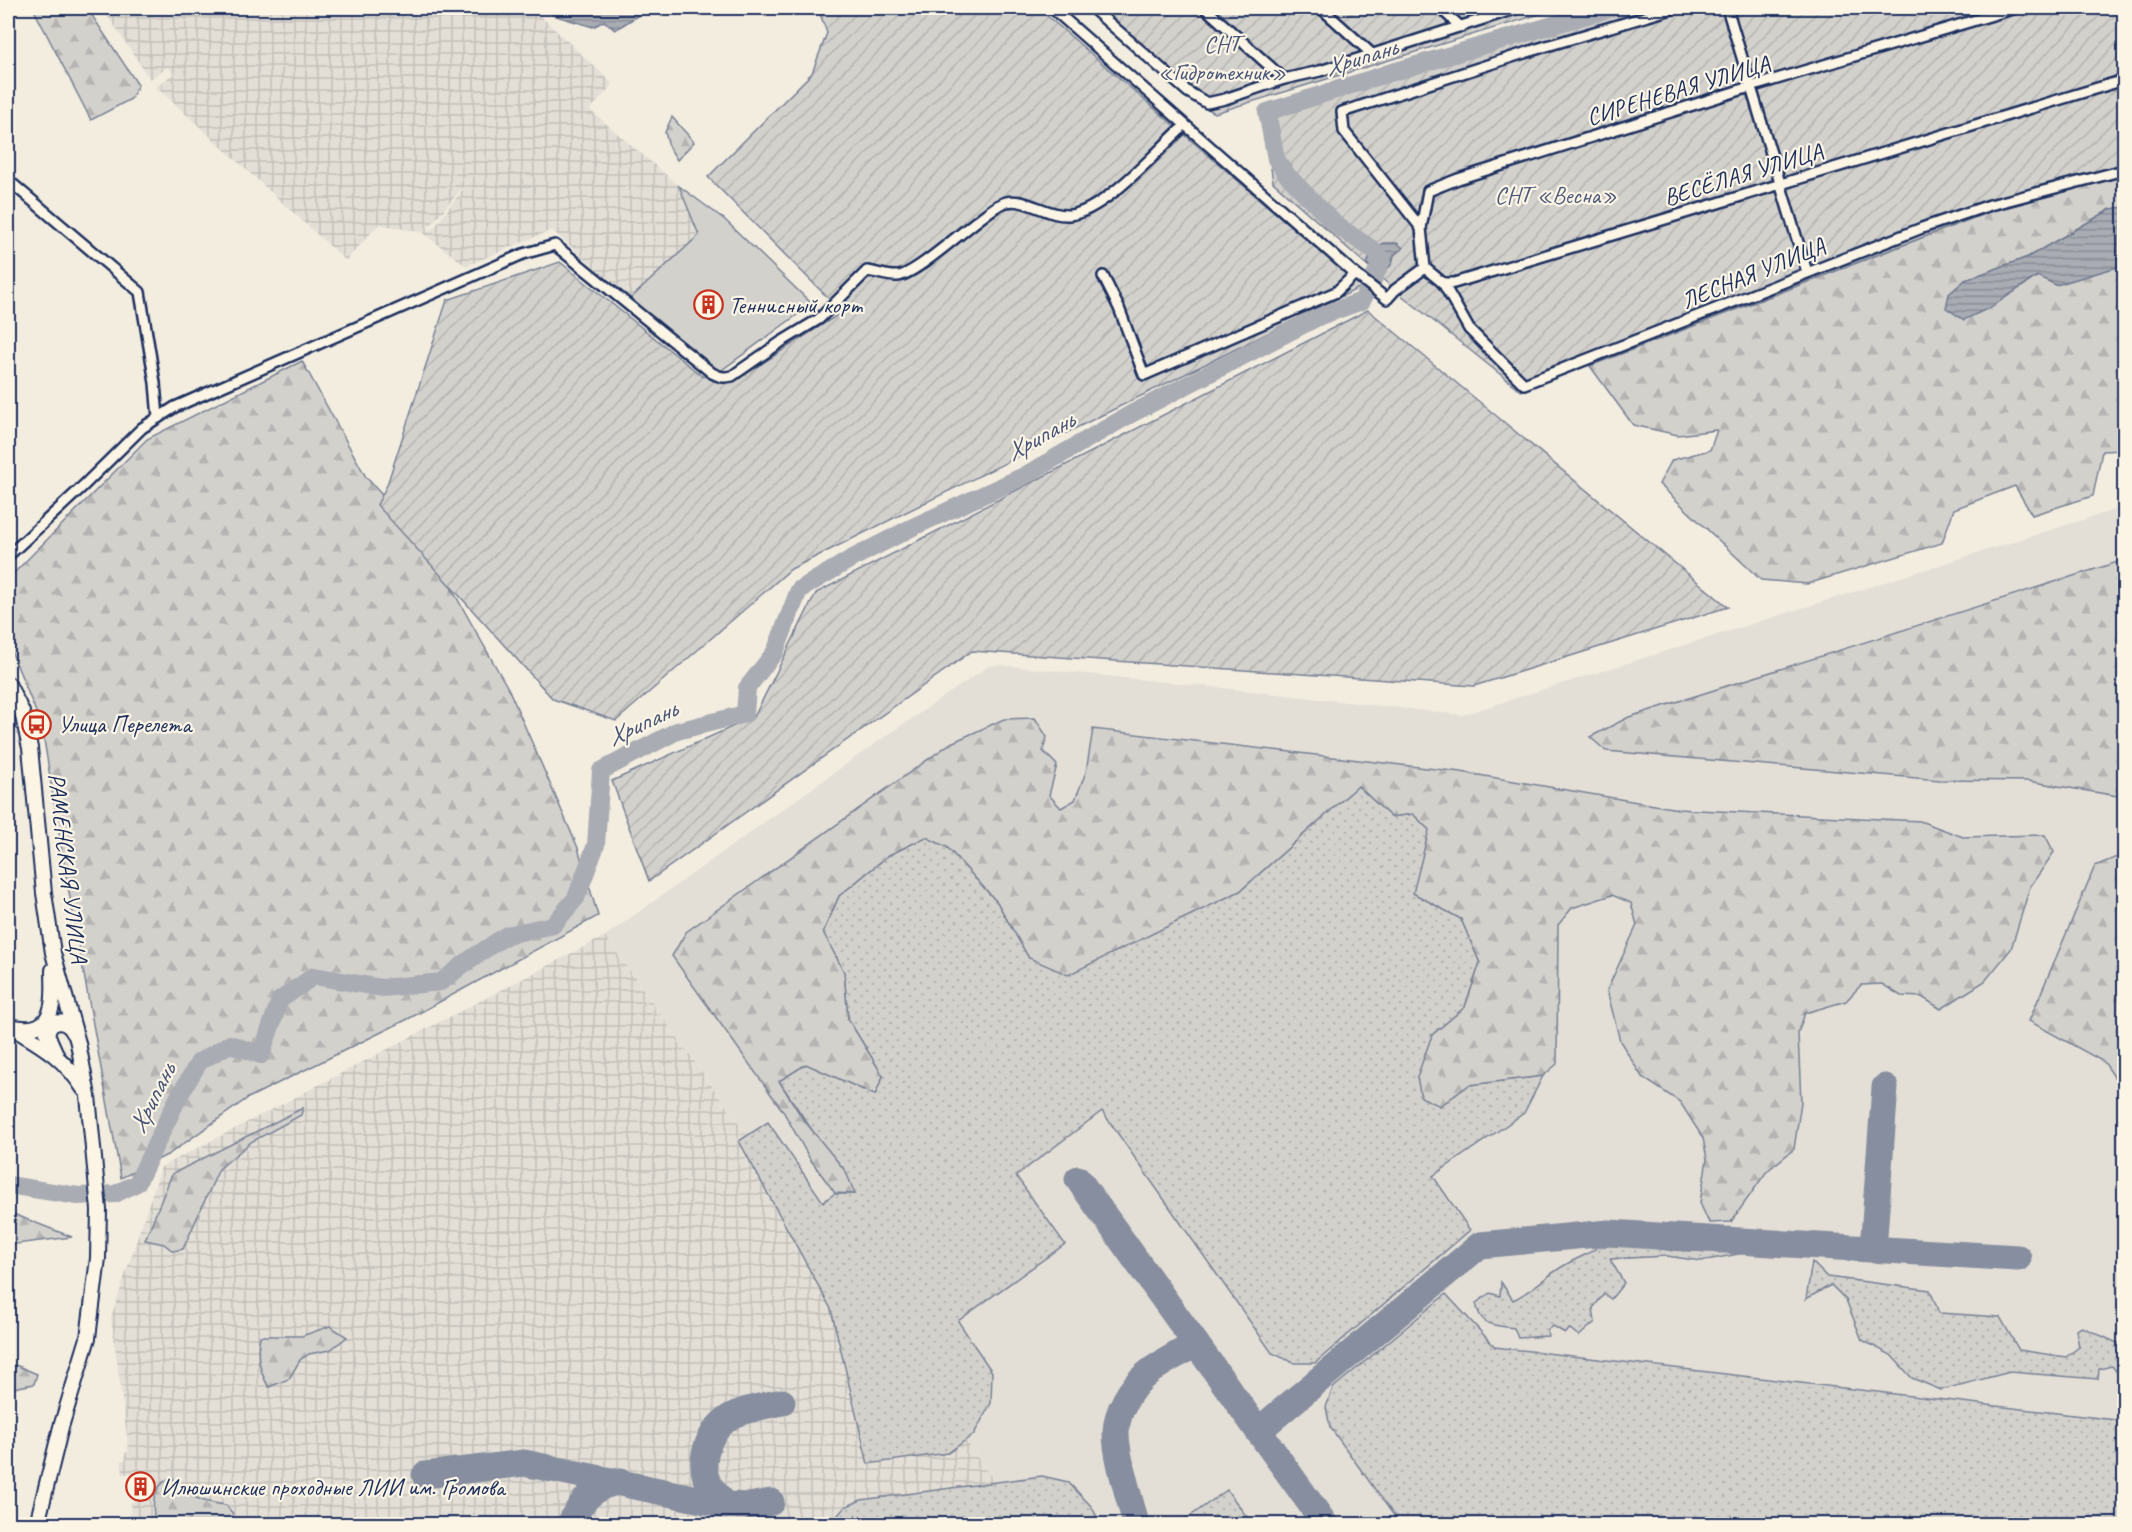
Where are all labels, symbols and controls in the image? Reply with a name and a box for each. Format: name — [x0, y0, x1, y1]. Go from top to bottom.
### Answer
park label: СНТ «Гидротехник» — [1158, 29, 1286, 87]
water label: Хрипань — [1321, 30, 1403, 84]
street label: СИРЕНЕВАЯ УЛИЦА — [1583, 48, 1774, 132]
street label: ВЕСЁЛАЯ УЛИЦА — [1660, 135, 1827, 212]
park label: СНТ «Весна» — [1495, 180, 1617, 210]
street label: ЛЕСНАЯ УЛИЦА — [1677, 230, 1830, 316]
building icon: Теннисный корт — [692, 289, 724, 321]
place label: Теннисный корт — [729, 290, 863, 320]
water label: Хрипань — [1000, 403, 1082, 468]
water label: Хрипань — [602, 691, 685, 753]
bus stop icon: Улица Перелета — [21, 708, 53, 740]
place label: Улица Перелета — [58, 709, 193, 739]
street label: РАМЕНСКАЯ УЛИЦА — [41, 772, 95, 965]
water label: Хрипань — [121, 1056, 185, 1138]
building icon: Илюшинские проходные ЛИИ им. Громова — [124, 1471, 156, 1503]
place label: Илюшинские проходные ЛИИ им. Громова — [161, 1472, 507, 1502]

